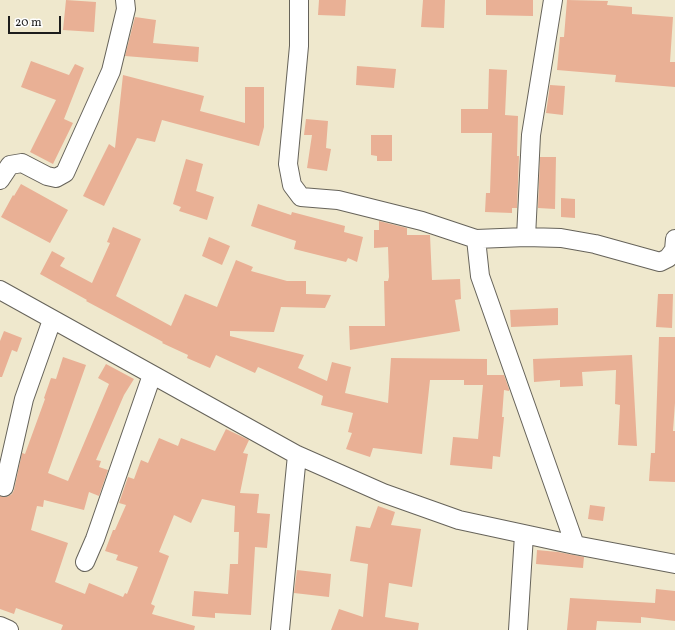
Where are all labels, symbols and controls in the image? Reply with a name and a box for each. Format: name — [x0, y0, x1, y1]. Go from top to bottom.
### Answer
scale bar — [10, 8, 63, 34]
text: 20 m — [15, 15, 42, 31]

